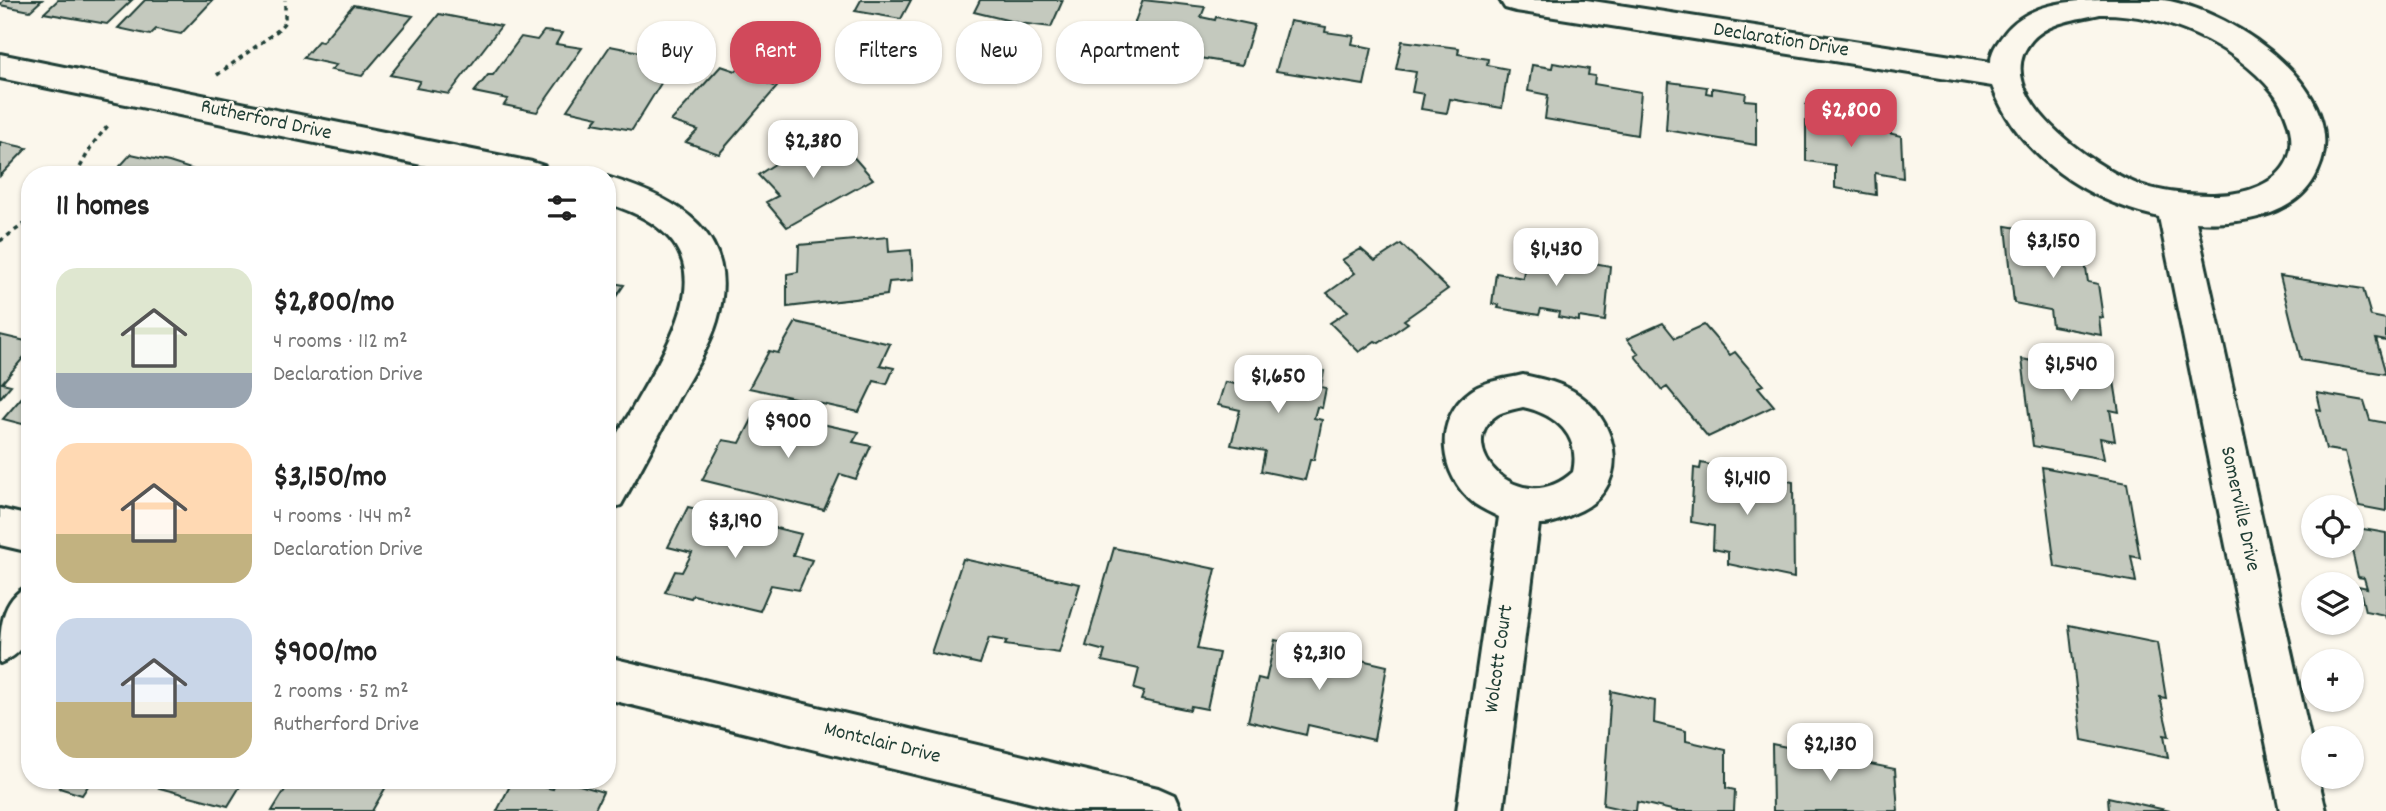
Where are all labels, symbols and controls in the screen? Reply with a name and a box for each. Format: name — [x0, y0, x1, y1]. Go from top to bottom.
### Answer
street label: Declaration Drive — [1711, 15, 1851, 67]
chip: Buy — [637, 21, 716, 84]
chip: Rent — [730, 21, 821, 84]
chip: Filters — [835, 21, 942, 84]
chip: New — [956, 21, 1042, 84]
chip: Apartment — [1056, 21, 1204, 84]
pin: $2,800 — [1794, 90, 1908, 149]
street label: Rutherford Drive — [198, 92, 334, 150]
text: $2,800 — [1821, 95, 1881, 128]
pin: $2,380 — [756, 120, 870, 180]
text: $2,380 — [784, 126, 842, 159]
text: 11 homes — [56, 187, 150, 230]
icon: filters — [543, 189, 581, 227]
pin: $3,150 — [1996, 220, 2110, 280]
text: $3,150 — [2026, 226, 2080, 259]
pin: $1,430 — [1499, 229, 1613, 288]
text: $1,430 — [1529, 234, 1583, 267]
text: $2,800/mo — [273, 283, 394, 326]
icon: home — [112, 296, 196, 380]
text: 4 rooms · 112 m² — [273, 326, 408, 359]
pin: $1,540 — [2014, 344, 2128, 403]
text: $1,540 — [2044, 349, 2098, 382]
pin: $1,650 — [1221, 356, 1335, 415]
text: Declaration Drive — [273, 359, 423, 392]
text: $1,650 — [1250, 361, 1306, 394]
pin: $900 — [747, 400, 829, 460]
text: $900 — [764, 406, 812, 439]
street label: Somerville Drive — [2211, 444, 2267, 574]
text: $3,150/mo — [273, 458, 387, 501]
pin: $1,410 — [1690, 458, 1804, 517]
text: $1,410 — [1723, 463, 1771, 496]
icon: home — [112, 471, 196, 555]
map controls — [2301, 495, 2364, 789]
button: locate — [2301, 495, 2364, 558]
pin: $3,190 — [678, 500, 792, 560]
text: 4 rooms · 144 m² — [273, 501, 412, 534]
text: $3,190 — [708, 506, 762, 539]
text: Declaration Drive — [273, 534, 423, 567]
button: layers — [2301, 572, 2364, 635]
street label: Wolcott Court — [1478, 603, 1522, 715]
pin: $2,310 — [1262, 632, 1376, 692]
text: $900/mo — [273, 633, 377, 676]
text: $2,310 — [1292, 638, 1346, 671]
icon: home — [112, 646, 196, 730]
button: + — [2301, 649, 2364, 712]
text: 2 rooms · 52 m² — [273, 676, 409, 709]
text: Rutherford Drive — [273, 709, 419, 742]
street label: Montclair Drive — [820, 715, 944, 773]
pin: $2,130 — [1773, 724, 1887, 783]
button: − — [2301, 726, 2364, 789]
text: $2,130 — [1803, 729, 1857, 762]

